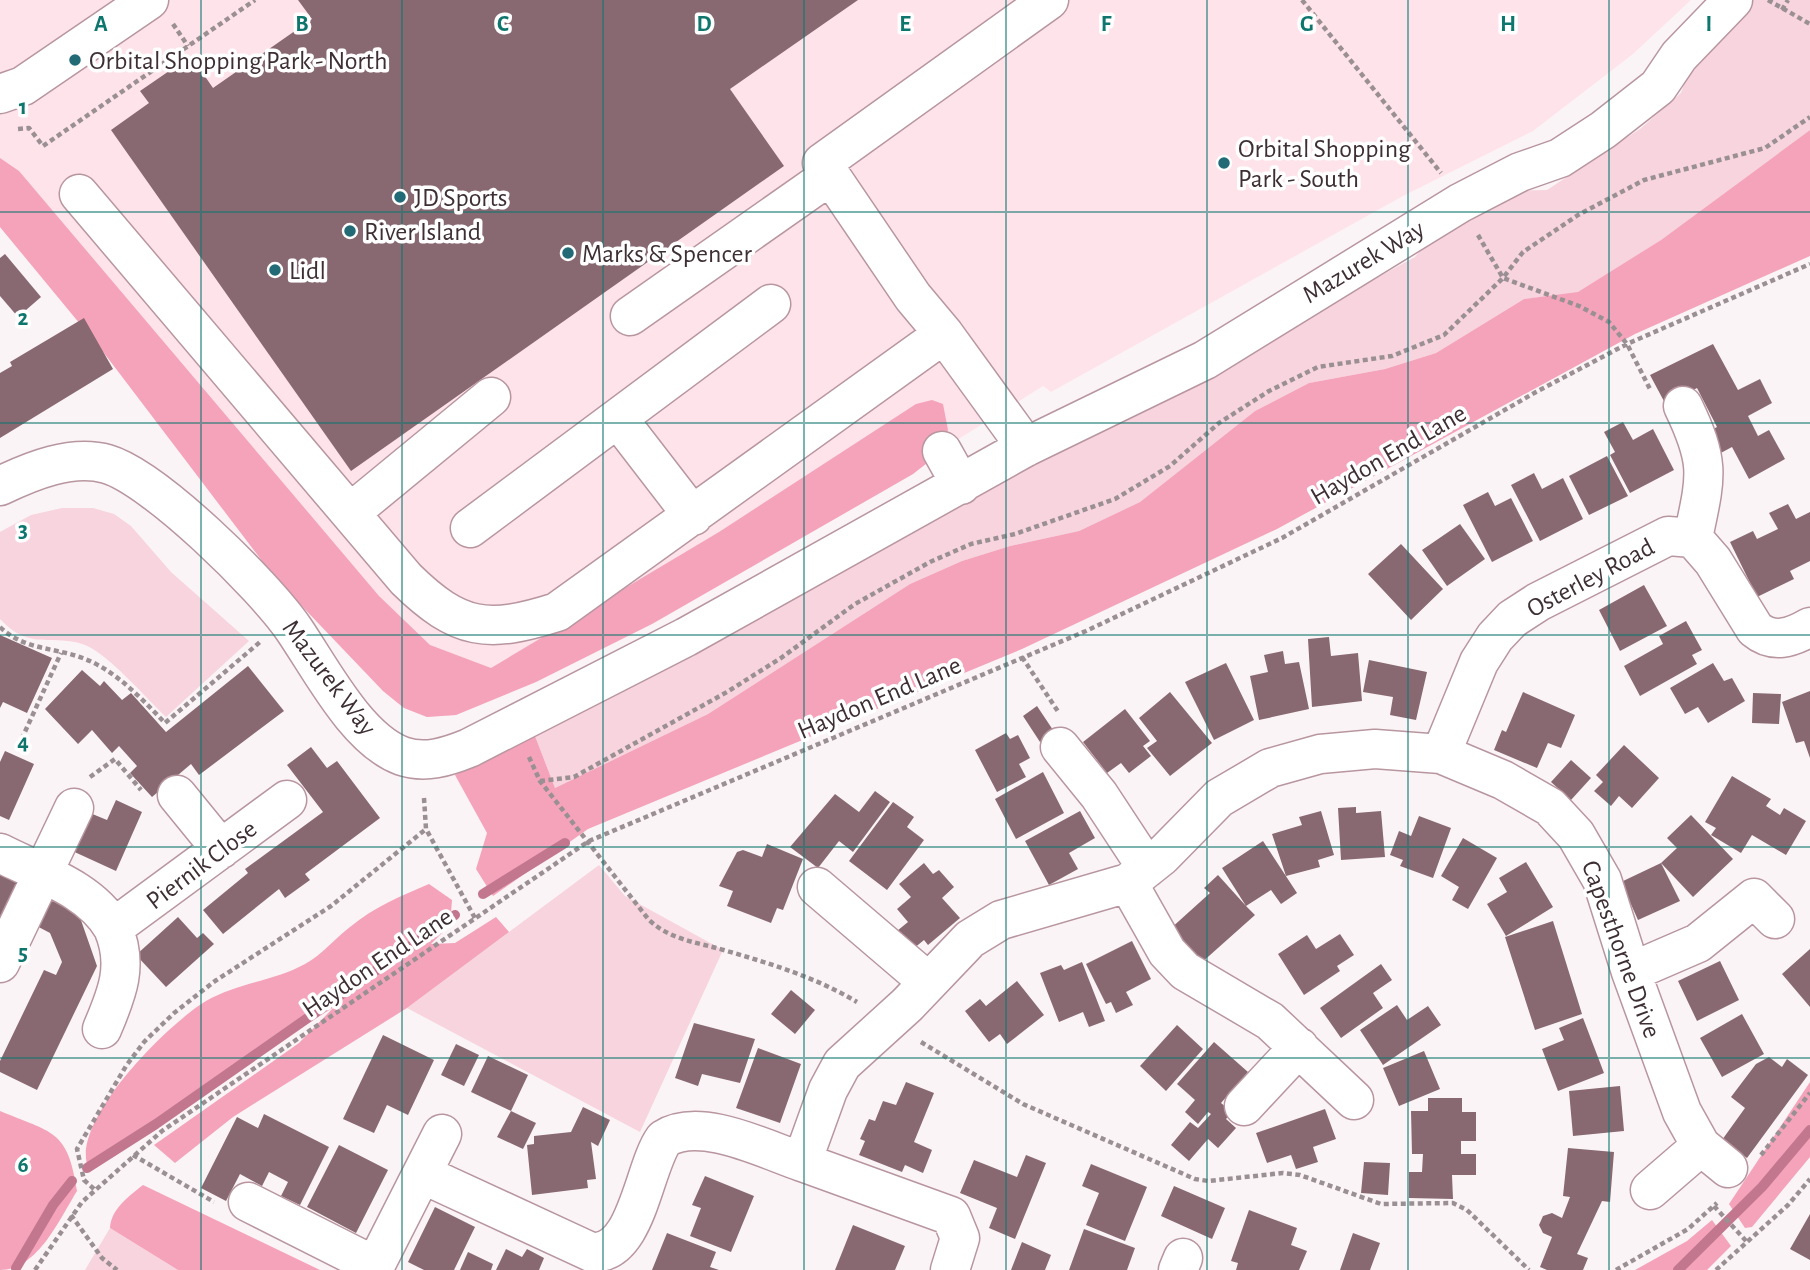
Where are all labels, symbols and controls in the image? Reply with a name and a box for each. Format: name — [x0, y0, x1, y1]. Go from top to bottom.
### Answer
text: A — [94, 13, 108, 36]
text: B — [295, 13, 309, 36]
text: C — [497, 13, 509, 36]
text: D — [696, 13, 712, 36]
text: E — [899, 13, 911, 36]
text: F — [1101, 13, 1112, 36]
text: G — [1300, 13, 1314, 36]
text: H — [1500, 13, 1516, 36]
text: I — [1706, 13, 1712, 36]
place label: Orbital Shopping Park - North — [89, 48, 387, 74]
marker: Orbital Shopping Park - North — [67, 52, 83, 68]
text: 1 — [19, 96, 27, 119]
place label: Orbital Shopping Park - South — [1238, 136, 1411, 192]
marker: Orbital Shopping Park - South — [1216, 155, 1232, 171]
place label: JD Sports — [414, 185, 507, 211]
marker: JD Sports — [392, 189, 408, 205]
street label: Mazurek Way — [1298, 215, 1429, 308]
place label: River Island — [364, 219, 481, 245]
marker: River Island — [342, 223, 358, 239]
place label: Marks & Spencer — [582, 241, 752, 267]
marker: Marks & Spencer — [560, 245, 576, 261]
place label: Lidl — [289, 258, 326, 284]
marker: Lidl — [267, 262, 283, 278]
text: 2 — [18, 307, 29, 330]
street label: Haydon End Lane — [1306, 400, 1471, 510]
text: 3 — [18, 519, 28, 542]
street label: Osterley Road — [1523, 534, 1658, 622]
street label: Mazurek Way — [278, 615, 381, 740]
street label: Haydon End Lane — [794, 652, 965, 744]
text: 4 — [17, 731, 29, 754]
street label: Piernik Close — [142, 815, 261, 914]
street label: Capesthorne Drive — [1577, 857, 1665, 1042]
street label: Haydon End Lane — [298, 903, 457, 1022]
text: 5 — [18, 942, 28, 965]
text: 6 — [17, 1154, 29, 1177]

